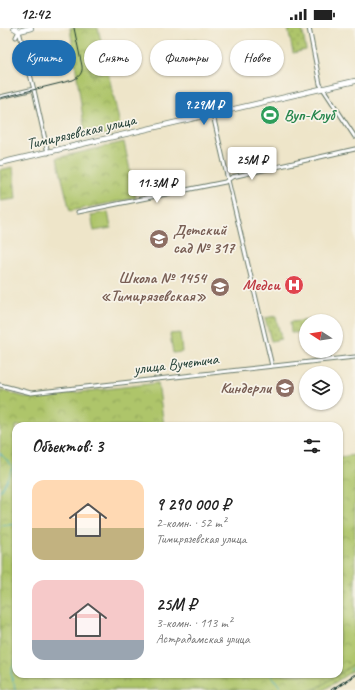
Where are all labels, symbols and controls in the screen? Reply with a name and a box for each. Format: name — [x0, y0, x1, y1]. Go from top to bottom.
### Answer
text: 12:42 — [20, 5, 50, 24]
chip: Купить — [12, 40, 76, 76]
chip: Снять — [84, 40, 142, 76]
chip: Фильтры — [150, 40, 222, 76]
chip: Новое — [230, 40, 284, 76]
pin: 9.29M ₽ — [167, 92, 241, 126]
text: 9.29M ₽ — [184, 97, 224, 113]
sports icon: Вуп-Клуб — [259, 104, 281, 126]
place label: Вуп-Клуб — [284, 105, 338, 125]
street label: Тимирязевская улица — [25, 109, 139, 154]
pin: 25M ₽ — [224, 147, 280, 181]
text: 25M ₽ — [237, 152, 267, 168]
pin: 11.3M ₽ — [120, 170, 194, 204]
text: 11.3M ₽ — [137, 175, 177, 191]
place label: Детский сад № 317 — [173, 220, 236, 258]
school or university icon: Детский сад № 317 — [148, 228, 170, 250]
place label: Школа № 1454 «Тимирязевская» — [100, 268, 208, 306]
hospital icon: Медси — [283, 274, 305, 296]
place label: Медси — [243, 275, 281, 295]
school or university icon: Школа № 1454 «Тимирязевская» — [209, 276, 231, 298]
north arrow — [299, 314, 343, 358]
map controls — [299, 314, 343, 410]
street label: улица Вучетича — [131, 349, 221, 379]
button: layers — [299, 366, 343, 410]
school or university icon: Киндерли — [274, 377, 296, 399]
place label: Киндерли — [220, 378, 273, 398]
icon: filters — [301, 435, 323, 457]
text: Объектов: 3 — [32, 436, 103, 457]
text: 9 290 000 ₽ — [156, 494, 230, 515]
icon: home — [64, 496, 112, 544]
text: 2-комн. · 52 m² — [156, 515, 226, 531]
text: Тимирязевская улица — [156, 531, 246, 547]
text: 25M ₽ — [156, 594, 196, 615]
icon: home — [64, 596, 112, 644]
text: 3-комн. · 113 m² — [156, 615, 232, 631]
text: Астрадамская улица — [156, 631, 250, 647]

